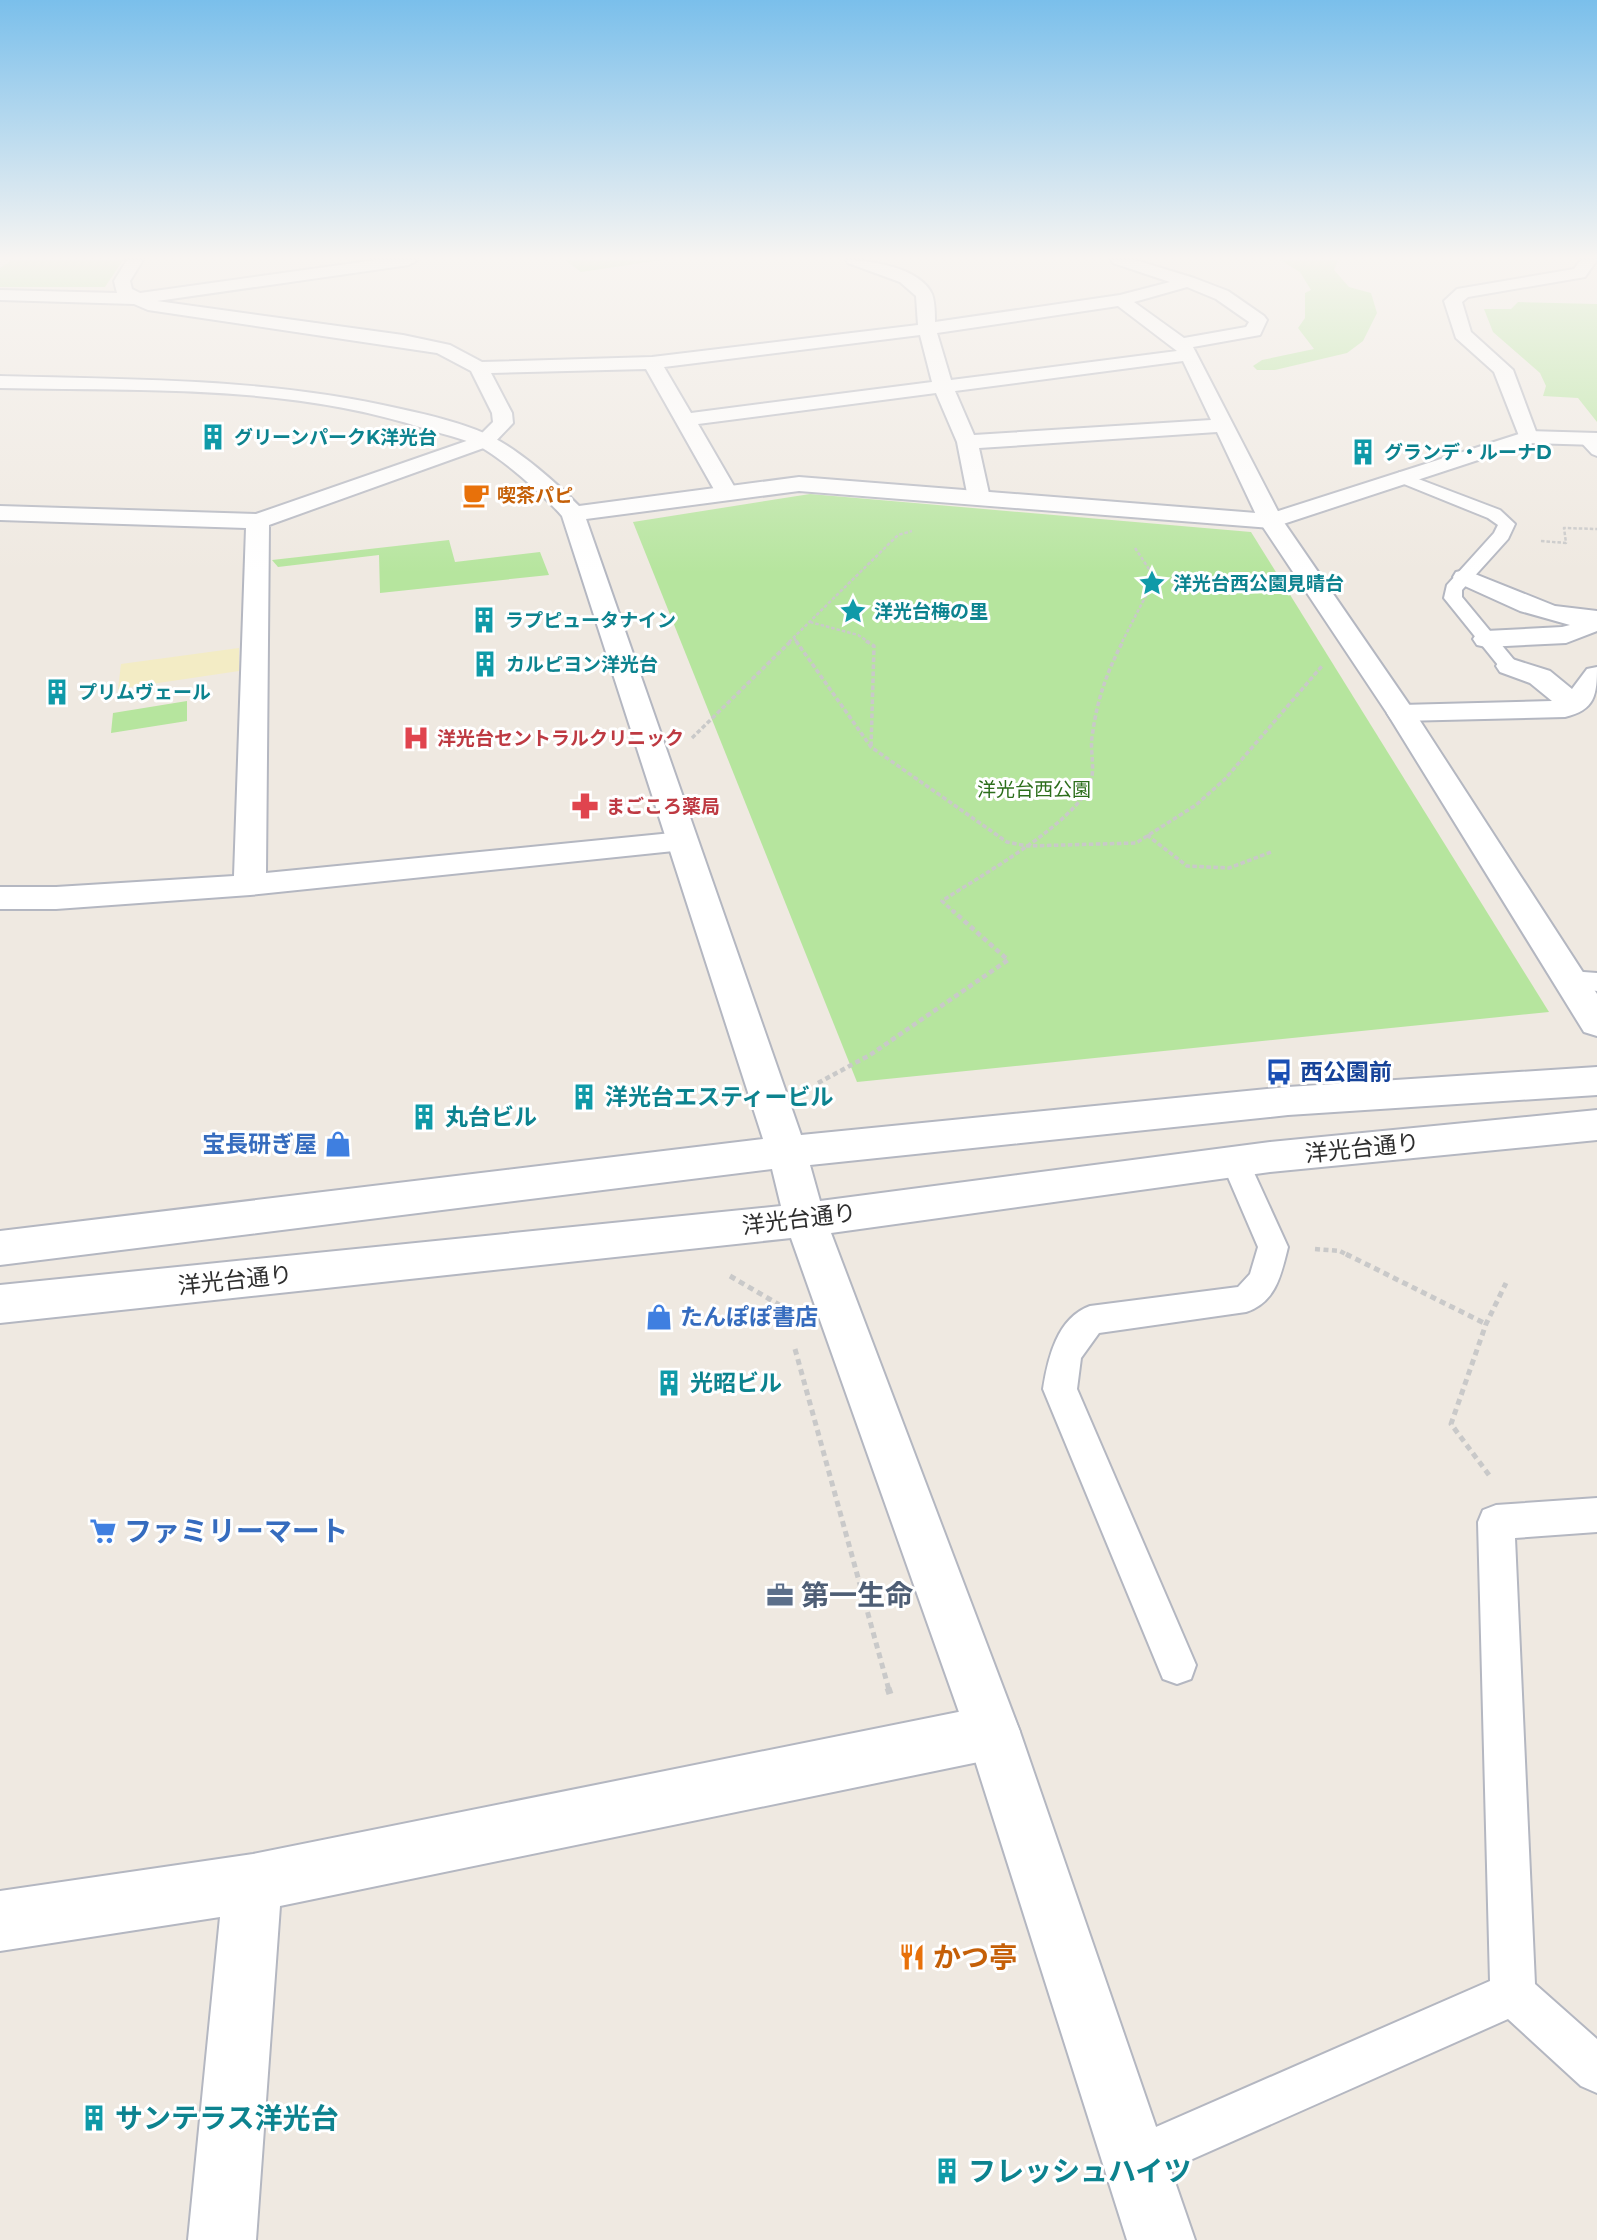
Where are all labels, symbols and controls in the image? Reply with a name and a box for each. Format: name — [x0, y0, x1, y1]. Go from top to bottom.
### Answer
building icon: グリーンパークK洋光台 — [198, 422, 228, 452]
place label: グリーンパークK洋光台 — [234, 426, 437, 449]
building icon: グランデ・ルーナD — [1348, 437, 1378, 467]
place label: グランデ・ルーナD — [1384, 441, 1552, 464]
cafe icon: 喫茶パピ — [461, 480, 491, 510]
place label: 喫茶パピ — [497, 484, 573, 507]
place icon: 洋光台西公園見晴台 — [1137, 568, 1167, 598]
place label: 洋光台西公園見晴台 — [1173, 572, 1344, 595]
place icon: 洋光台梅の里 — [838, 596, 868, 626]
place label: 洋光台梅の里 — [874, 600, 988, 623]
building icon: ラプピュータナイン — [469, 605, 499, 635]
place label: ラプピュータナイン — [505, 609, 676, 632]
building icon: カルピヨン洋光台 — [470, 649, 500, 679]
place label: カルピヨン洋光台 — [506, 653, 658, 676]
building icon: プリムヴェール — [42, 677, 72, 707]
place label: プリムヴェール — [78, 681, 211, 704]
hospital icon: 洋光台セントラルクリニック — [401, 723, 431, 753]
place label: 洋光台セントラルクリニック — [437, 727, 684, 750]
park label: 洋光台西公園 — [977, 778, 1091, 801]
pharmacy icon: まごころ薬局 — [570, 791, 600, 821]
place label: まごころ薬局 — [606, 795, 720, 818]
bus stop icon: 西公園前 — [1264, 1057, 1294, 1087]
place label: 西公園前 — [1300, 1058, 1392, 1086]
building icon: 洋光台エスティービル — [569, 1082, 599, 1112]
place label: 洋光台エスティービル — [605, 1083, 834, 1111]
building icon: 丸台ビル — [409, 1102, 439, 1132]
place label: 丸台ビル — [445, 1103, 537, 1131]
street label: 洋光台通り — [1303, 1128, 1421, 1168]
shop icon: 宝長研ぎ屋 — [323, 1129, 353, 1159]
place label: 宝長研ぎ屋 — [202, 1130, 317, 1158]
street label: 洋光台通り — [740, 1198, 858, 1240]
street label: 洋光台通り — [176, 1260, 294, 1300]
shop icon: たんぽぽ書店 — [644, 1302, 674, 1332]
place label: たんぽぽ書店 — [680, 1303, 818, 1331]
building icon: 光昭ビル — [654, 1368, 684, 1398]
place label: 光昭ビル — [690, 1369, 782, 1397]
place label: ファミリーマート — [124, 1514, 348, 1548]
supermarket icon: ファミリーマート — [88, 1516, 118, 1546]
place label: 第一生命 — [801, 1578, 913, 1612]
office icon: 第一生命 — [765, 1580, 795, 1610]
place label: かつ亭 — [933, 1940, 1017, 1974]
restaurant icon: かつ亭 — [897, 1942, 927, 1972]
place label: サンテラス洋光台 — [115, 2101, 338, 2135]
building icon: サンテラス洋光台 — [79, 2103, 109, 2133]
place label: フレッシュハイツ — [968, 2154, 1191, 2188]
building icon: フレッシュハイツ — [932, 2156, 962, 2186]

